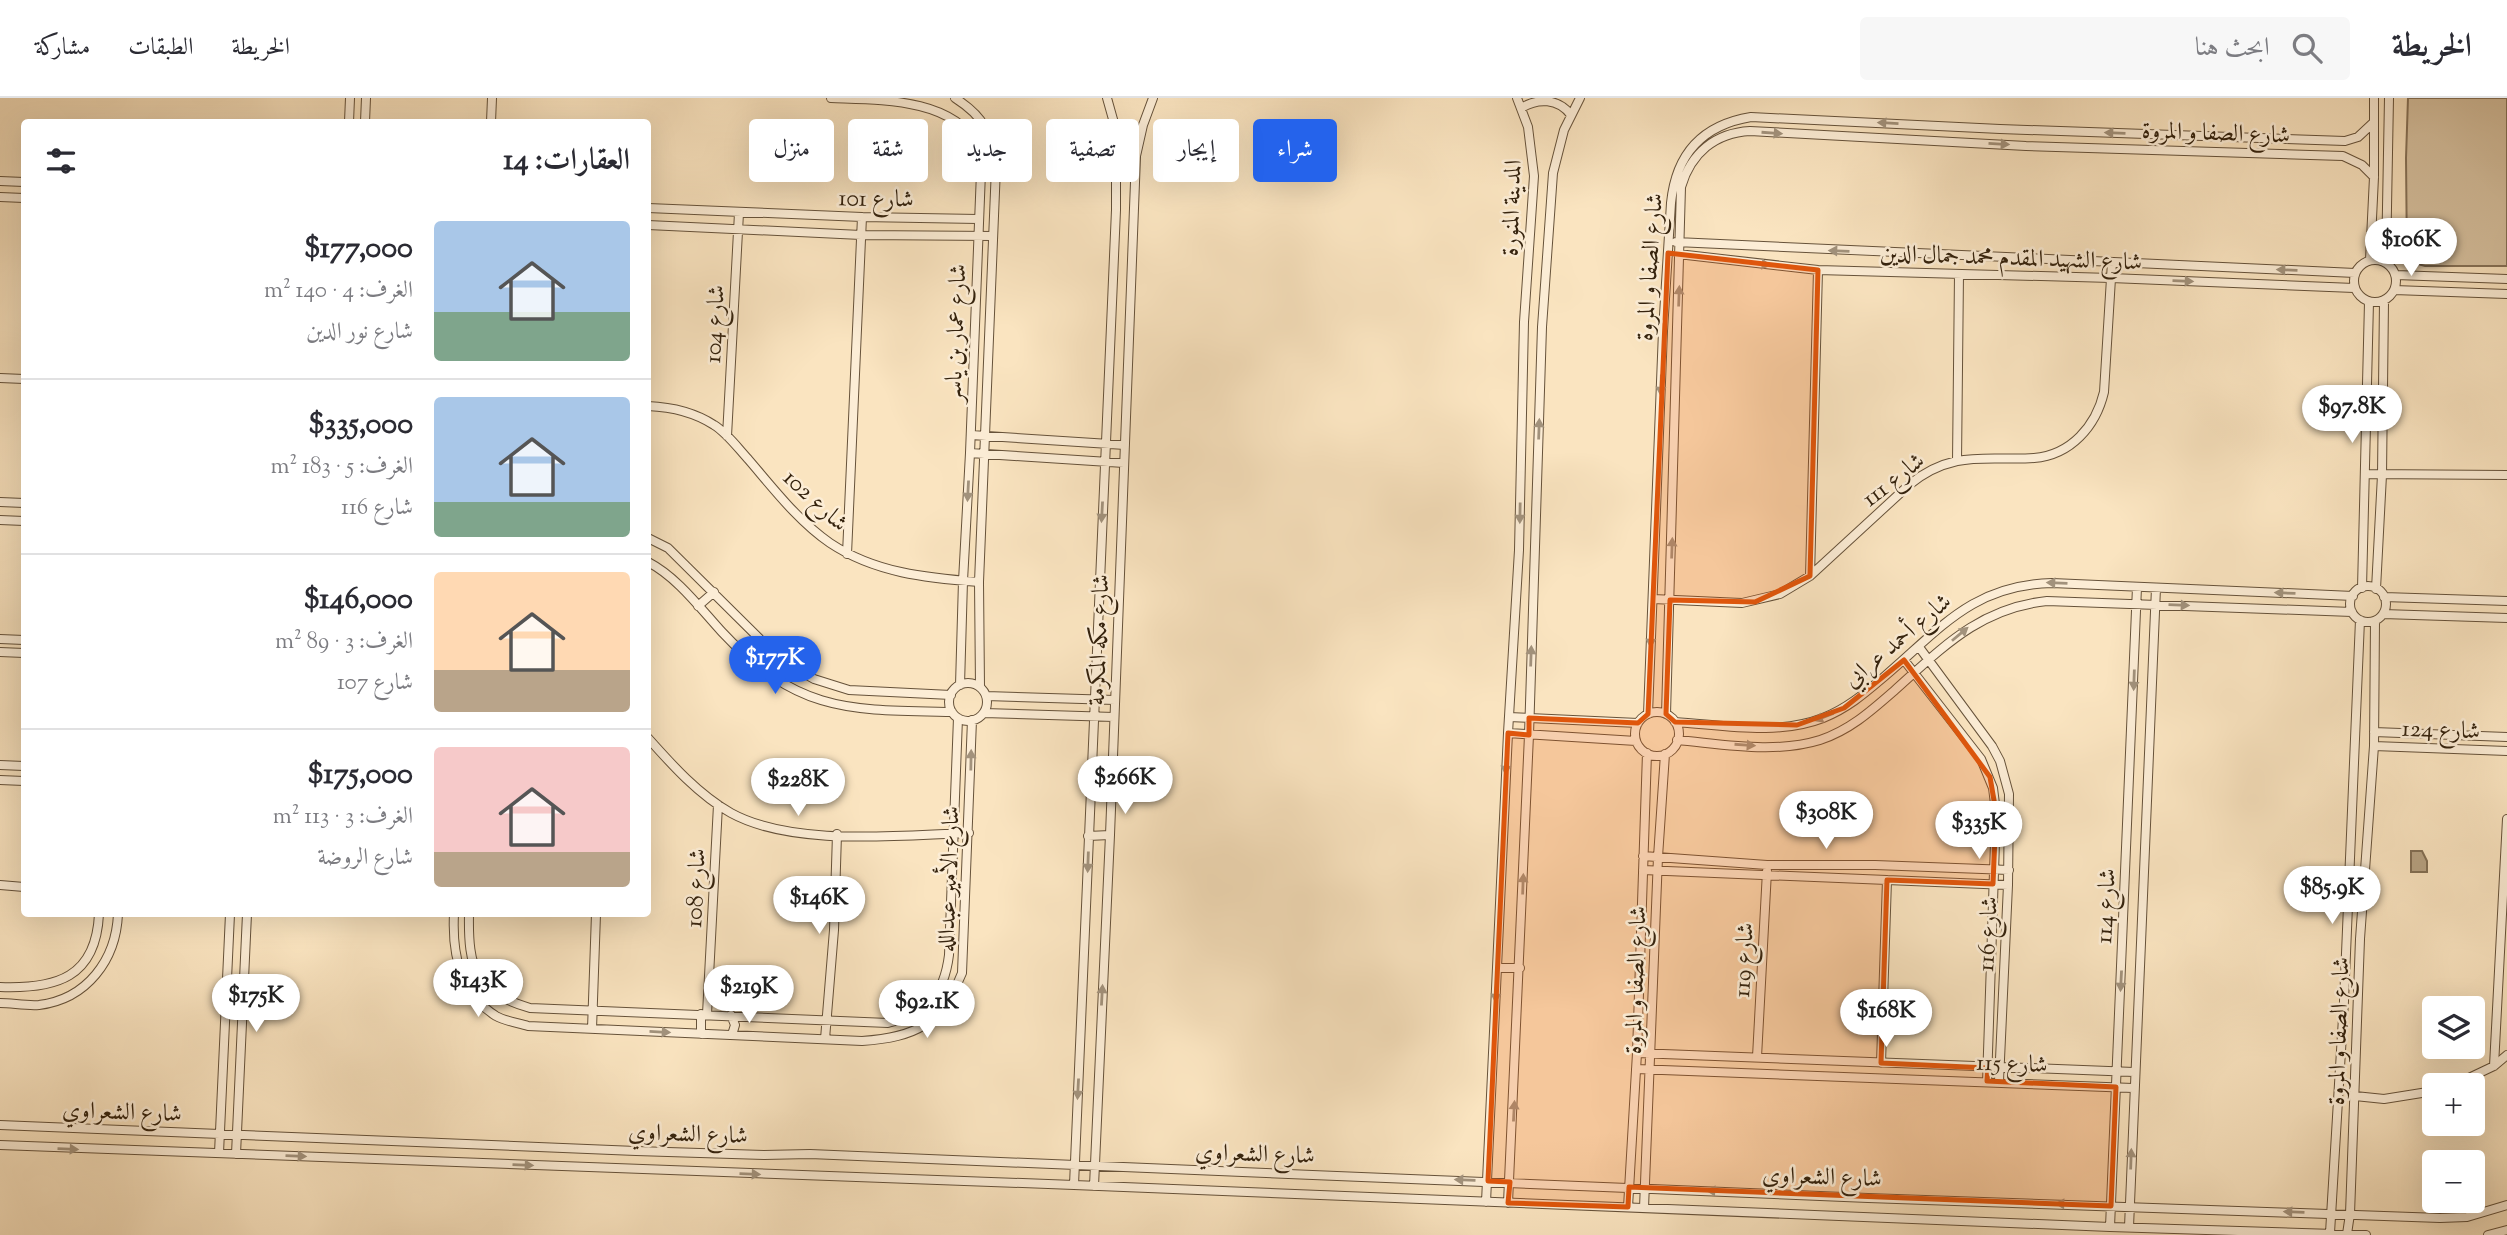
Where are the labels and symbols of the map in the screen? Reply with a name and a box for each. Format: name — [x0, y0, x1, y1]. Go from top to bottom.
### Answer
street label: شارع الصفا و المروة — [2141, 114, 2291, 155]
one-way arrow — [1877, 118, 1899, 129]
one-way arrow — [1761, 127, 1783, 138]
one-way arrow — [2104, 127, 2126, 138]
one-way arrow — [1988, 139, 2010, 150]
street label: المدينة المنورة — [1494, 159, 1532, 257]
street label: شارع 101 — [838, 182, 914, 219]
street label: شارع الصفا و المروة — [1629, 192, 1674, 342]
pin: $106K — [2362, 218, 2460, 278]
street label: شارع الشهيد المقدم محمد جمال الدين — [1879, 237, 2143, 283]
one-way arrow — [1828, 246, 1850, 257]
one-way arrow — [1749, 258, 1771, 269]
street label: شارع عمار بن ياسر — [937, 263, 977, 406]
one-way arrow — [2275, 264, 2297, 275]
one-way arrow — [2172, 276, 2194, 287]
street label: شارع 104 — [697, 284, 736, 364]
one-way arrow — [1673, 285, 1684, 307]
one-way arrow — [1656, 374, 1667, 396]
pin: $97.8K — [2295, 386, 2409, 445]
one-way arrow — [1533, 418, 1544, 440]
street label: شارع 111 — [1856, 445, 1933, 517]
street label: شارع 102 — [774, 462, 855, 541]
one-way arrow — [962, 480, 973, 502]
one-way arrow — [1097, 501, 1108, 523]
one-way arrow — [1514, 502, 1525, 524]
one-way arrow — [1666, 536, 1677, 558]
street label: شارع مكه المكرمة — [1081, 574, 1120, 707]
one-way arrow — [2046, 578, 2068, 589]
street label: شارع أحمد عرابي — [1836, 585, 1960, 698]
one-way arrow — [2273, 587, 2295, 598]
one-way arrow — [2169, 599, 2191, 610]
one-way arrow — [1646, 626, 1657, 648]
one-way arrow — [1950, 627, 1968, 642]
pin: $177K — [726, 636, 824, 696]
one-way arrow — [1526, 645, 1537, 667]
one-way arrow — [2128, 669, 2139, 691]
one-way arrow — [1814, 711, 1835, 722]
street label: شارع 124 — [2401, 713, 2481, 750]
one-way arrow — [1735, 740, 1757, 751]
one-way arrow — [965, 749, 977, 771]
one-way arrow — [1501, 754, 1512, 776]
pin: $266K — [1076, 756, 1174, 816]
pin: $228K — [749, 758, 847, 818]
pin: $308K — [1777, 792, 1875, 851]
pin: $335K — [1930, 802, 2028, 861]
street label: شارع الأمير عبدالله — [929, 805, 971, 953]
street label: شارع 108 — [678, 848, 717, 929]
one-way arrow — [1082, 851, 1093, 873]
pin: $85.9K — [2275, 866, 2389, 926]
street label: شارع 114 — [2088, 868, 2127, 945]
one-way arrow — [1518, 872, 1529, 894]
pin: $146K — [770, 876, 868, 936]
street label: شارع 116 — [1970, 896, 2009, 973]
street label: شارع الصفا و المروة — [1617, 905, 1658, 1055]
street label: شارع 119 — [1726, 922, 1765, 998]
street label: شارع الصفا و المروة — [2320, 956, 2361, 1106]
pin: $143K — [429, 960, 527, 1019]
pin: $219K — [700, 965, 798, 1025]
one-way arrow — [2115, 970, 2126, 992]
pin: $175K — [207, 974, 305, 1034]
pin: $92.1K — [870, 981, 984, 1040]
one-way arrow — [1491, 981, 1502, 1003]
one-way arrow — [1097, 984, 1108, 1006]
pin: $168K — [1837, 990, 1935, 1049]
one-way arrow — [650, 1026, 672, 1037]
street label: شارع 115 — [1976, 1047, 2048, 1084]
one-way arrow — [1073, 1078, 1084, 1100]
street label: شارع الشعراوي — [61, 1094, 182, 1133]
one-way arrow — [1508, 1100, 1519, 1122]
street label: شارع الشعراوي — [627, 1116, 748, 1155]
street label: شارع الشعراوي — [1194, 1136, 1315, 1175]
one-way arrow — [57, 1143, 79, 1154]
one-way arrow — [2125, 1147, 2136, 1169]
one-way arrow — [285, 1151, 307, 1162]
one-way arrow — [512, 1159, 534, 1170]
street label: شارع الشعراوي — [1761, 1159, 1882, 1198]
one-way arrow — [739, 1168, 761, 1179]
one-way arrow — [1454, 1175, 1476, 1186]
one-way arrow — [1705, 1185, 1727, 1196]
one-way arrow — [2055, 1199, 2077, 1210]
one-way arrow — [2282, 1207, 2304, 1218]

